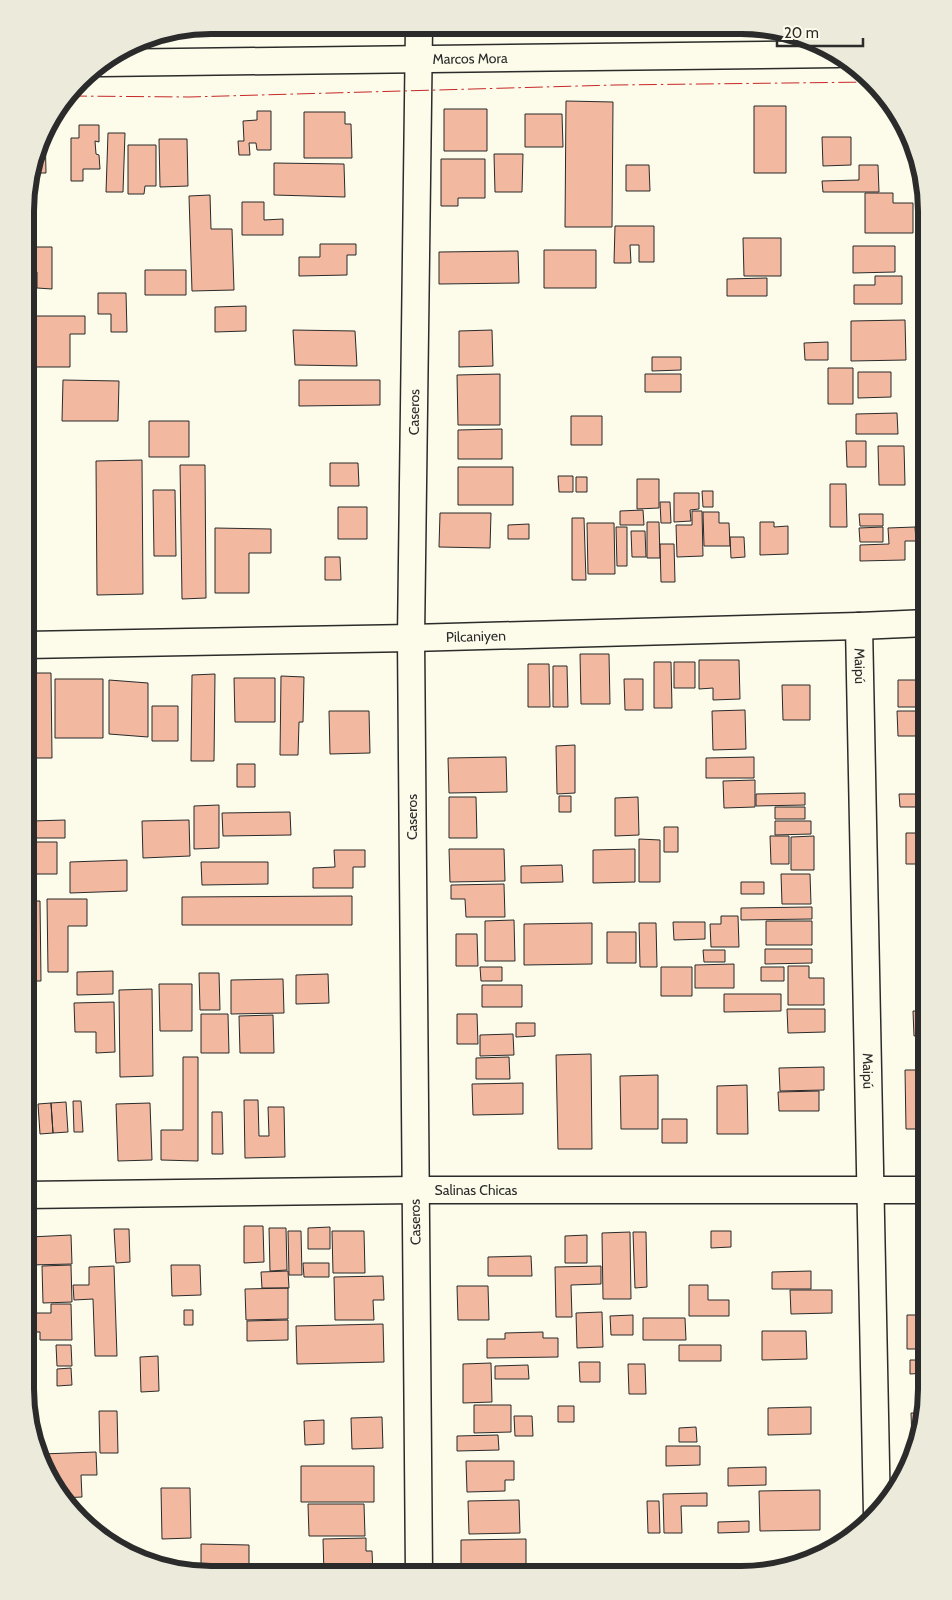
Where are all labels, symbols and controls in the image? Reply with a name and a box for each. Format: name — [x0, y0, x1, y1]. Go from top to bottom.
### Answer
scale bar — [777, 15, 863, 47]
text: 20 m — [784, 24, 819, 42]
street label: Marcos Mora — [432, 49, 508, 68]
street label: Caseros — [405, 389, 423, 435]
street label: Pilcaniyen — [446, 626, 506, 646]
street label: Maipú — [850, 648, 869, 684]
street label: Caseros — [403, 794, 421, 840]
street label: Maipú — [859, 1053, 877, 1089]
street label: Salinas Chicas — [435, 1181, 518, 1199]
street label: Caseros — [406, 1199, 424, 1245]

